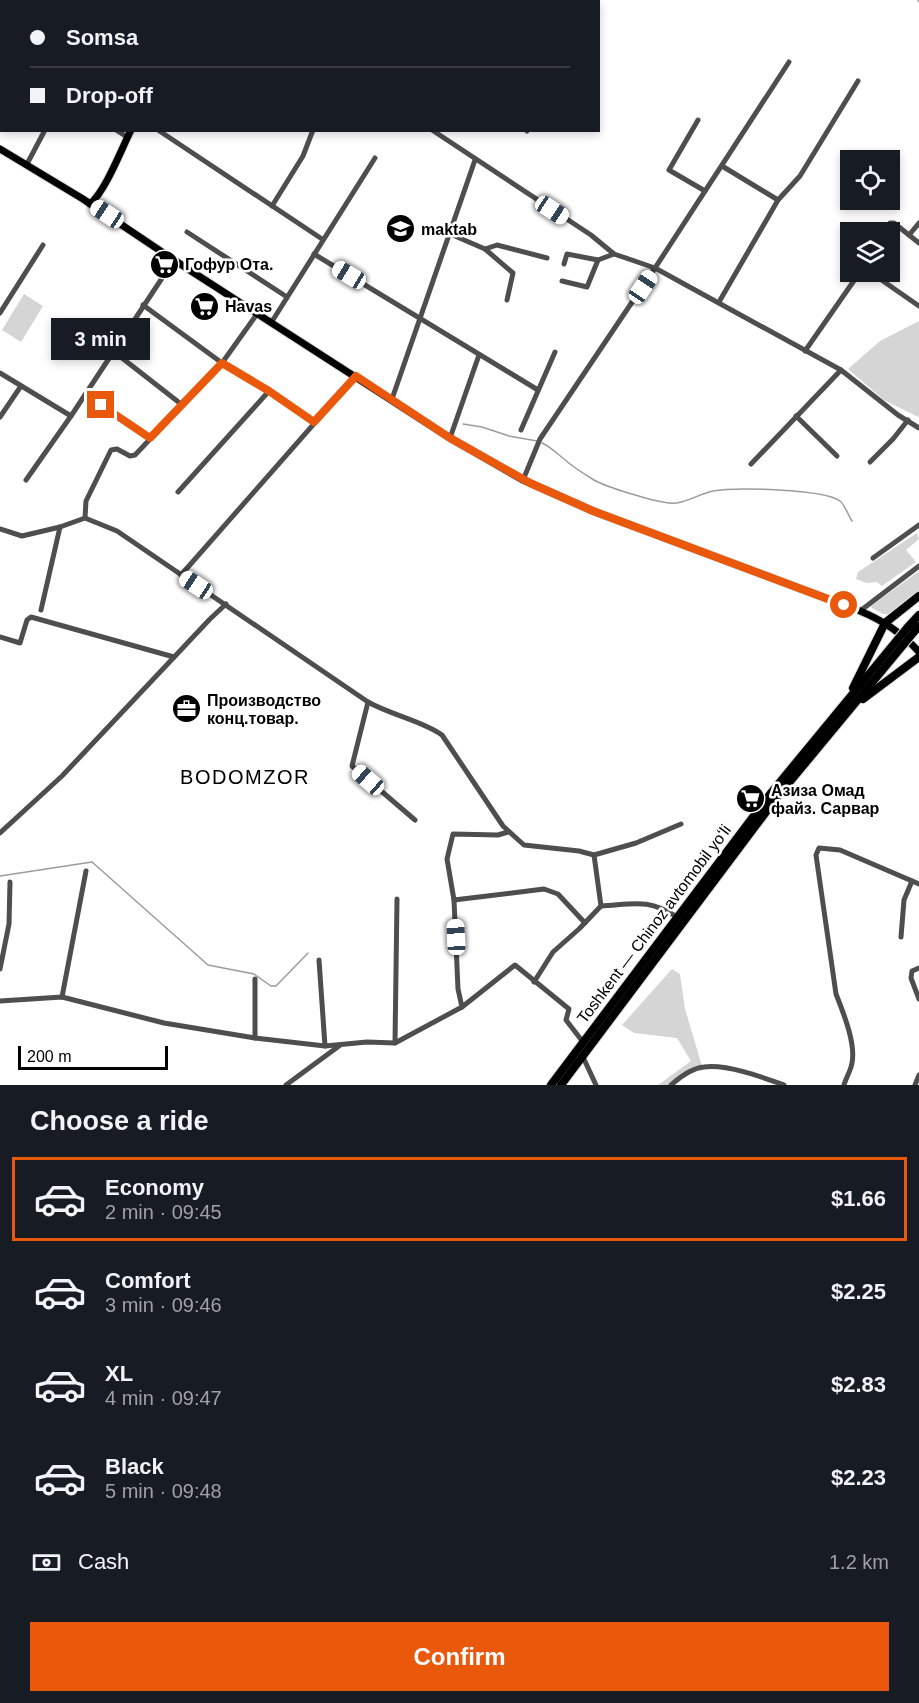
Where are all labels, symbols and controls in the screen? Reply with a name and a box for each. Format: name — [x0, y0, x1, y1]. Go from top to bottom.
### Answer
text: Somsa — [66, 25, 138, 50]
text: Drop-off — [66, 83, 153, 108]
map controls — [840, 150, 900, 282]
button: locate — [840, 150, 900, 210]
car — [532, 193, 572, 227]
car — [87, 197, 127, 231]
school or university icon: maktab — [384, 213, 416, 245]
place label: maktab — [421, 221, 477, 238]
button: layers — [840, 222, 900, 282]
supermarket icon: Гофур Ота. — [148, 248, 180, 280]
place label: Гофур Ота. — [185, 256, 273, 273]
car — [329, 258, 369, 292]
car — [625, 267, 661, 307]
supermarket icon: Havas — [188, 290, 220, 322]
place label: Havas — [225, 298, 272, 315]
callout: 3 min — [51, 318, 150, 360]
text: 3 min — [74, 328, 127, 350]
route end — [87, 391, 114, 418]
car — [176, 568, 216, 602]
route start — [830, 591, 857, 618]
place label: Производство конц.товар. — [207, 692, 321, 727]
office icon: Производство конц.товар. — [170, 693, 202, 725]
car — [349, 761, 387, 799]
district label: BODOMZOR — [180, 766, 310, 788]
place label: Азиза Омад файз. Сарвар — [771, 782, 880, 817]
supermarket icon: Азиза Омад файз. Сарвар — [734, 783, 766, 815]
street label: Toshkent — Chinoz avtomobil yoʻli — [574, 822, 734, 1026]
car — [446, 919, 466, 955]
scale bar — [18, 1043, 168, 1070]
text: 200 m — [27, 1048, 71, 1065]
text: Choose a ride — [30, 1106, 209, 1136]
icon: car — [33, 1172, 87, 1226]
text: Economy — [105, 1175, 204, 1200]
text: $1.66 — [831, 1186, 886, 1211]
text: 2 min · 09:45 — [105, 1201, 222, 1223]
icon: car — [33, 1265, 87, 1319]
text: Comfort — [105, 1268, 191, 1293]
text: $2.25 — [831, 1279, 886, 1304]
text: 3 min · 09:46 — [105, 1294, 222, 1316]
icon: car — [33, 1358, 87, 1412]
text: XL — [105, 1361, 133, 1386]
text: $2.83 — [831, 1372, 886, 1397]
text: 4 min · 09:47 — [105, 1387, 222, 1409]
icon: car — [33, 1451, 87, 1505]
text: Black — [105, 1454, 164, 1479]
text: $2.23 — [831, 1465, 886, 1490]
text: 5 min · 09:48 — [105, 1480, 222, 1502]
icon: cash — [30, 1546, 63, 1579]
text: Cash — [78, 1549, 129, 1574]
text: 1.2 km — [829, 1551, 889, 1573]
button: Confirm — [30, 1622, 889, 1691]

